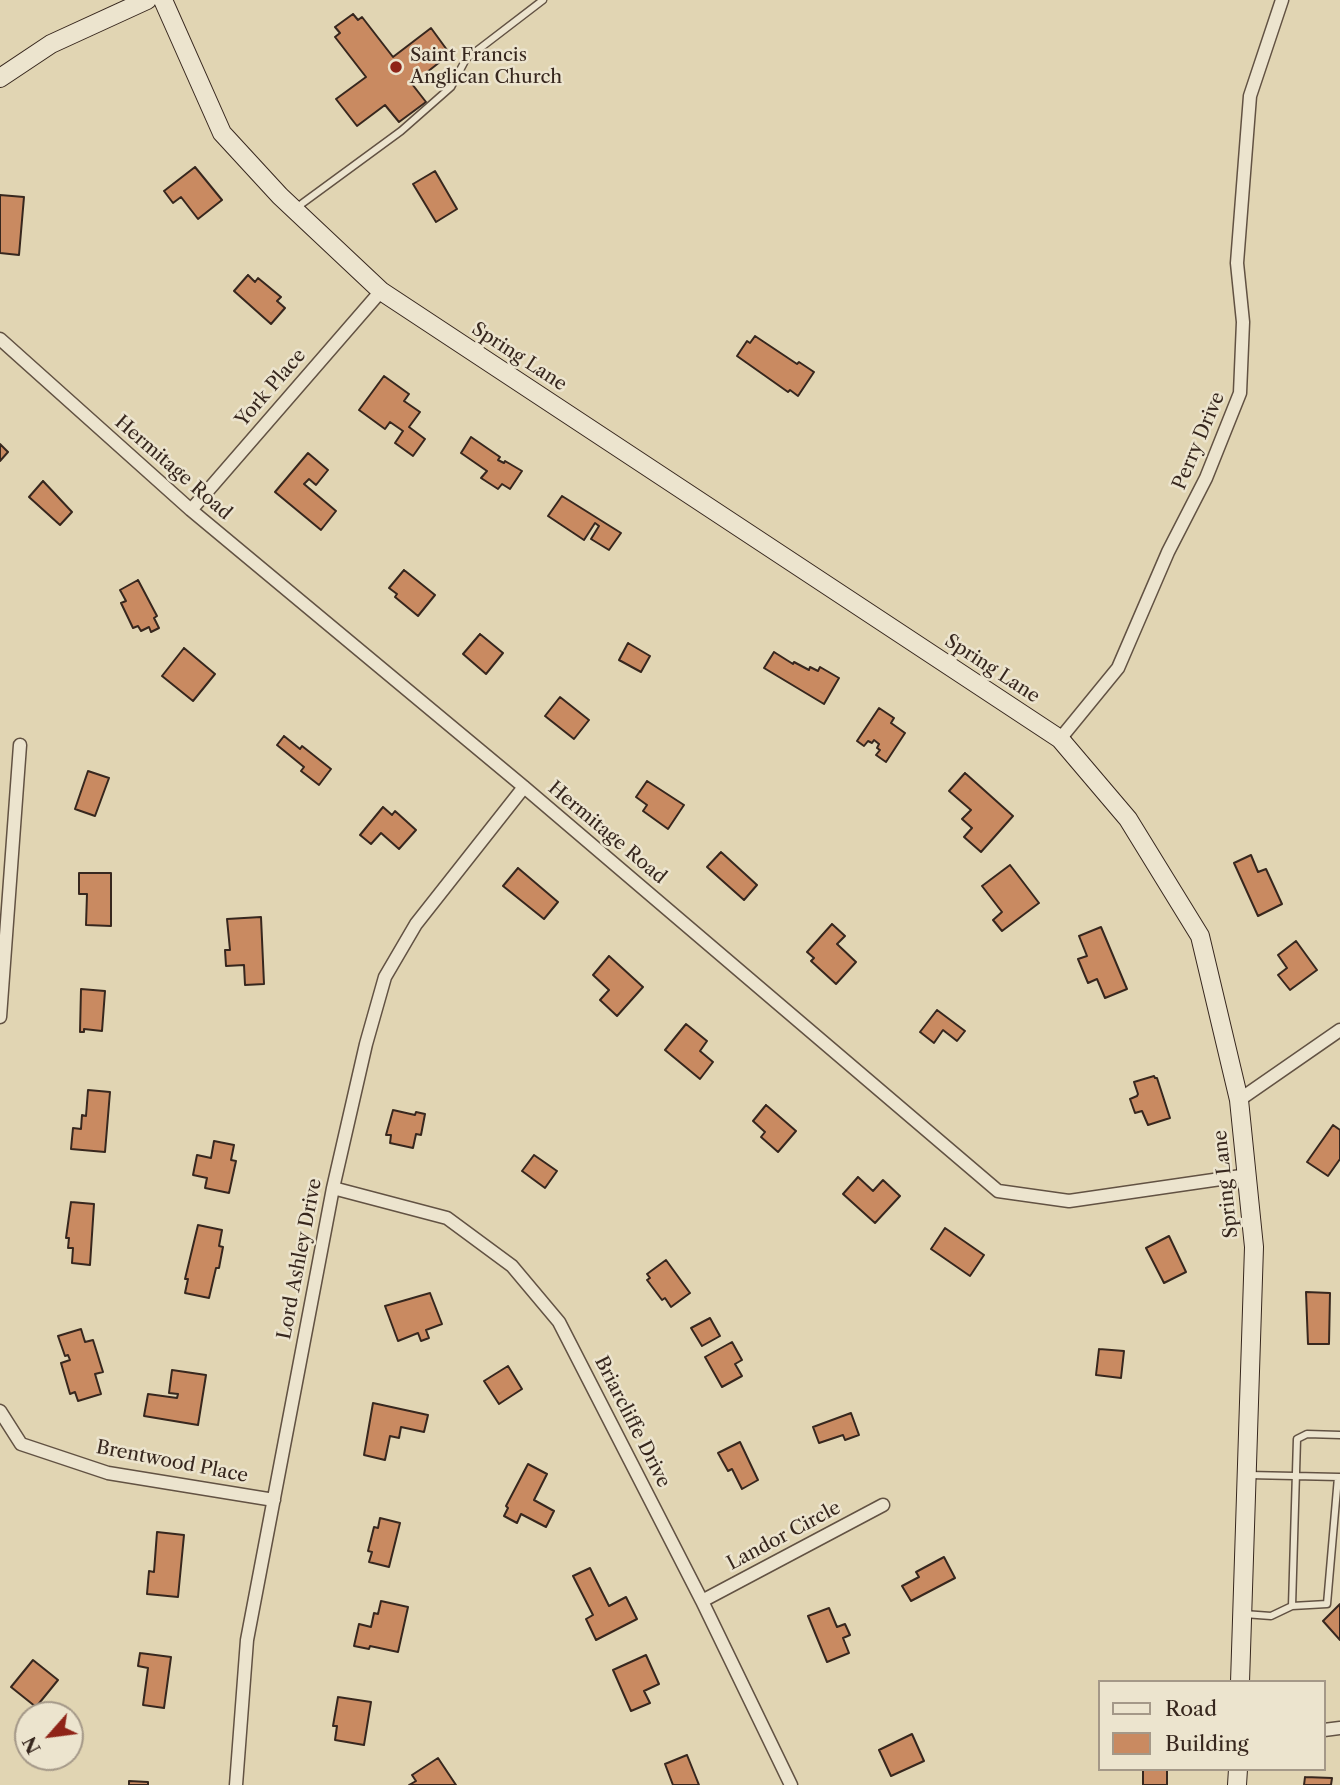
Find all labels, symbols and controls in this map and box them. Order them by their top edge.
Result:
place label: Saint Francis Anglican Church [410,45,562,89]
marker: Saint Francis Anglican Church [388,59,404,75]
street label: Spring Lane [467,318,571,396]
street label: York Place [231,344,311,432]
street label: Perry Drive [1168,389,1230,493]
street label: Hermitage Road [110,411,236,525]
street label: Spring Lane [940,630,1044,708]
street label: Hermitage Road [543,777,671,889]
street label: Spring Lane [1209,1129,1243,1239]
street label: Lord Ashley Drive [273,1177,327,1341]
street label: Briarcliffe Drive [589,1353,675,1491]
street label: Brentwood Place [94,1436,250,1488]
street label: Landor Circle [723,1497,845,1575]
legend [1098,1680,1326,1771]
text: Road [1165,1696,1217,1721]
north arrow [14,1701,84,1771]
text: Building [1165,1731,1249,1756]
text: N [18,1732,46,1758]

